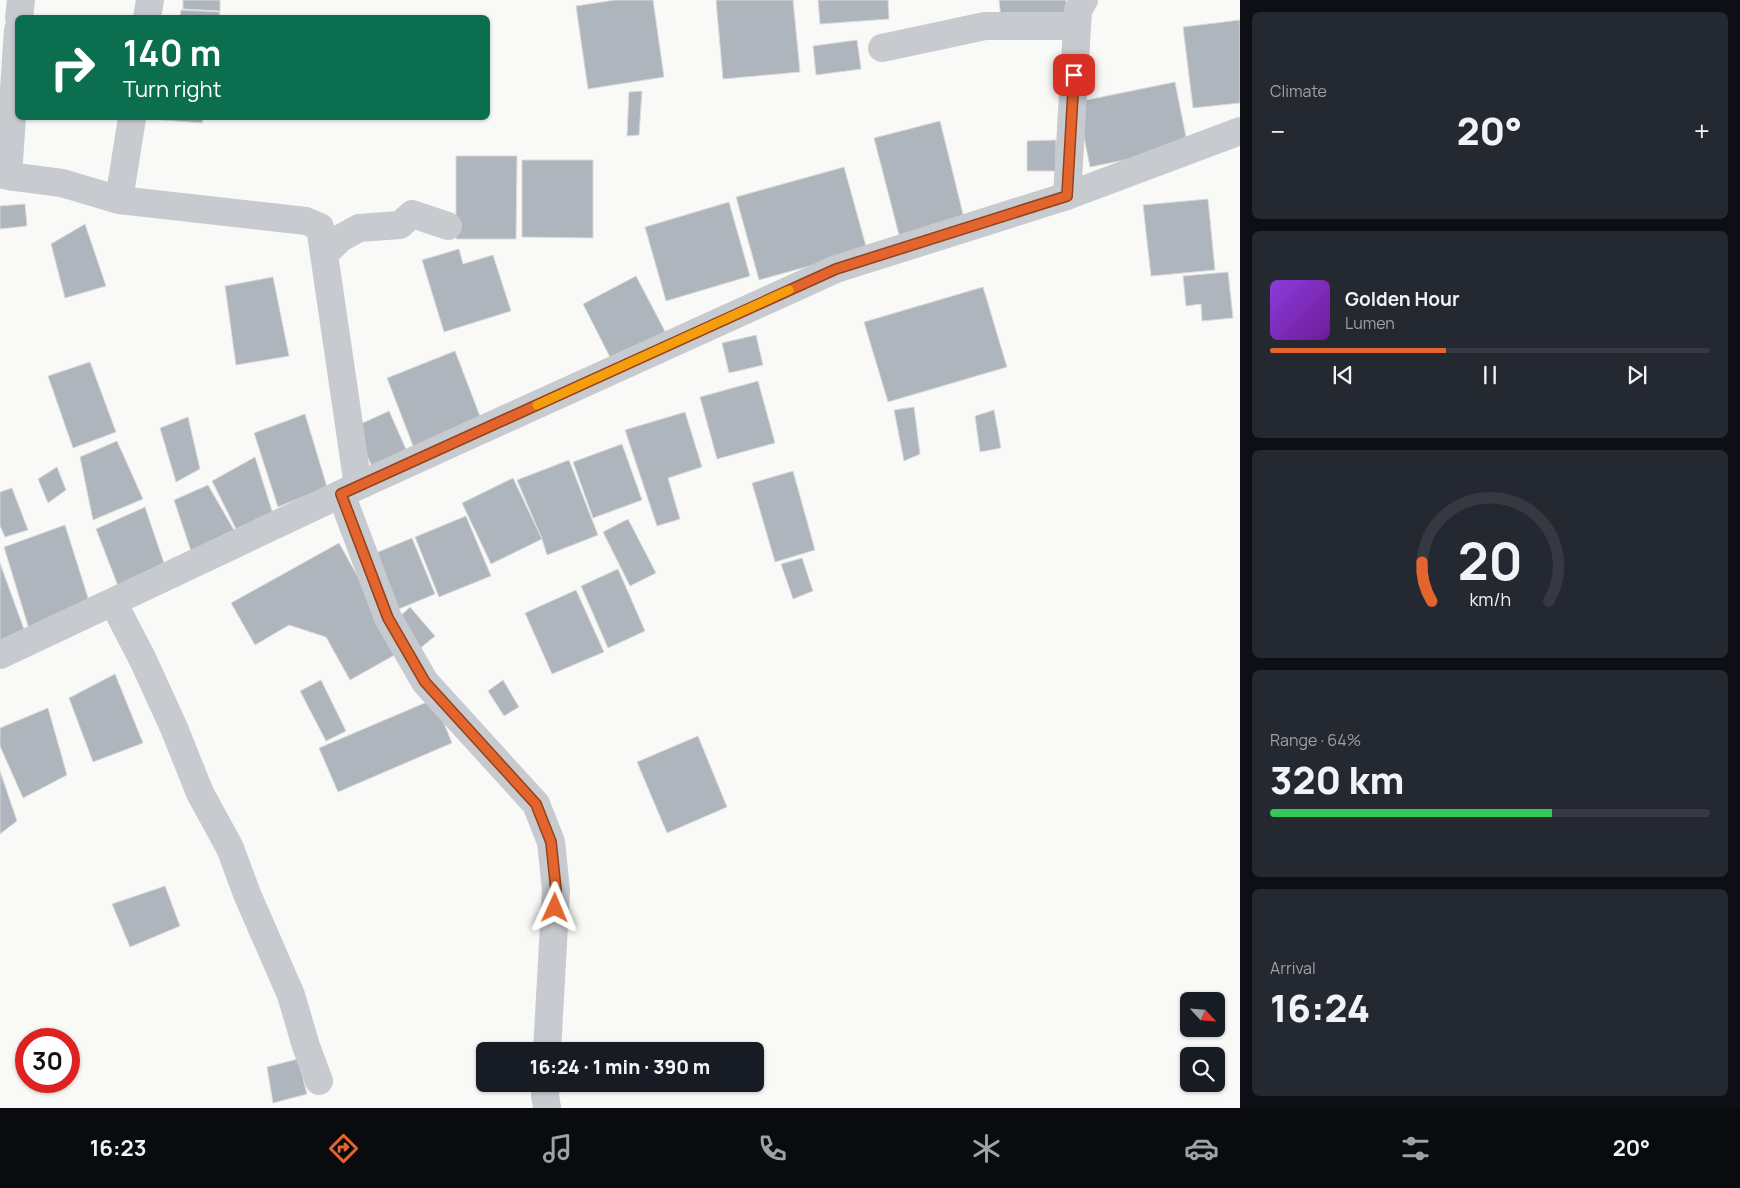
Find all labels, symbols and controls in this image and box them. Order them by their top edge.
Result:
text: 140 m [123,29,221,77]
icon: right [40,35,105,100]
pin [1053,54,1095,96]
icon: arrive [1060,61,1088,89]
text: Turn right [123,74,221,104]
text: Climate [1270,80,1327,102]
text: 20° [1457,104,1522,156]
text: − [1270,112,1285,150]
text: + [1694,112,1710,150]
text: Golden Hour [1345,286,1459,312]
text: Lumen [1345,312,1395,334]
icon: previous [1329,361,1357,389]
icon: pause [1476,361,1504,389]
icon: next [1623,361,1651,389]
text: 20 [1457,525,1523,596]
text: km/h [1469,587,1511,611]
text: Range · 64% [1270,729,1361,751]
text: 320 km [1270,753,1404,805]
position arrow [528,881,580,933]
text: Arrival [1270,957,1316,979]
text: 16:24 [1270,981,1370,1033]
north arrow [1180,992,1225,1038]
map controls [1180,992,1225,1092]
speed limit sign: 30 [15,1028,80,1093]
button: search [1180,1047,1225,1092]
text: 16:24 · 1 min · 390 m [530,1054,710,1080]
icon: directions [326,1131,361,1166]
icon: music [540,1131,575,1166]
icon: phone [755,1131,790,1166]
icon: climate [969,1131,1004,1166]
icon: car [1184,1131,1219,1166]
icon: filters [1398,1131,1433,1166]
text: 16:23 [90,1133,146,1163]
text: 20° [1613,1133,1650,1163]

